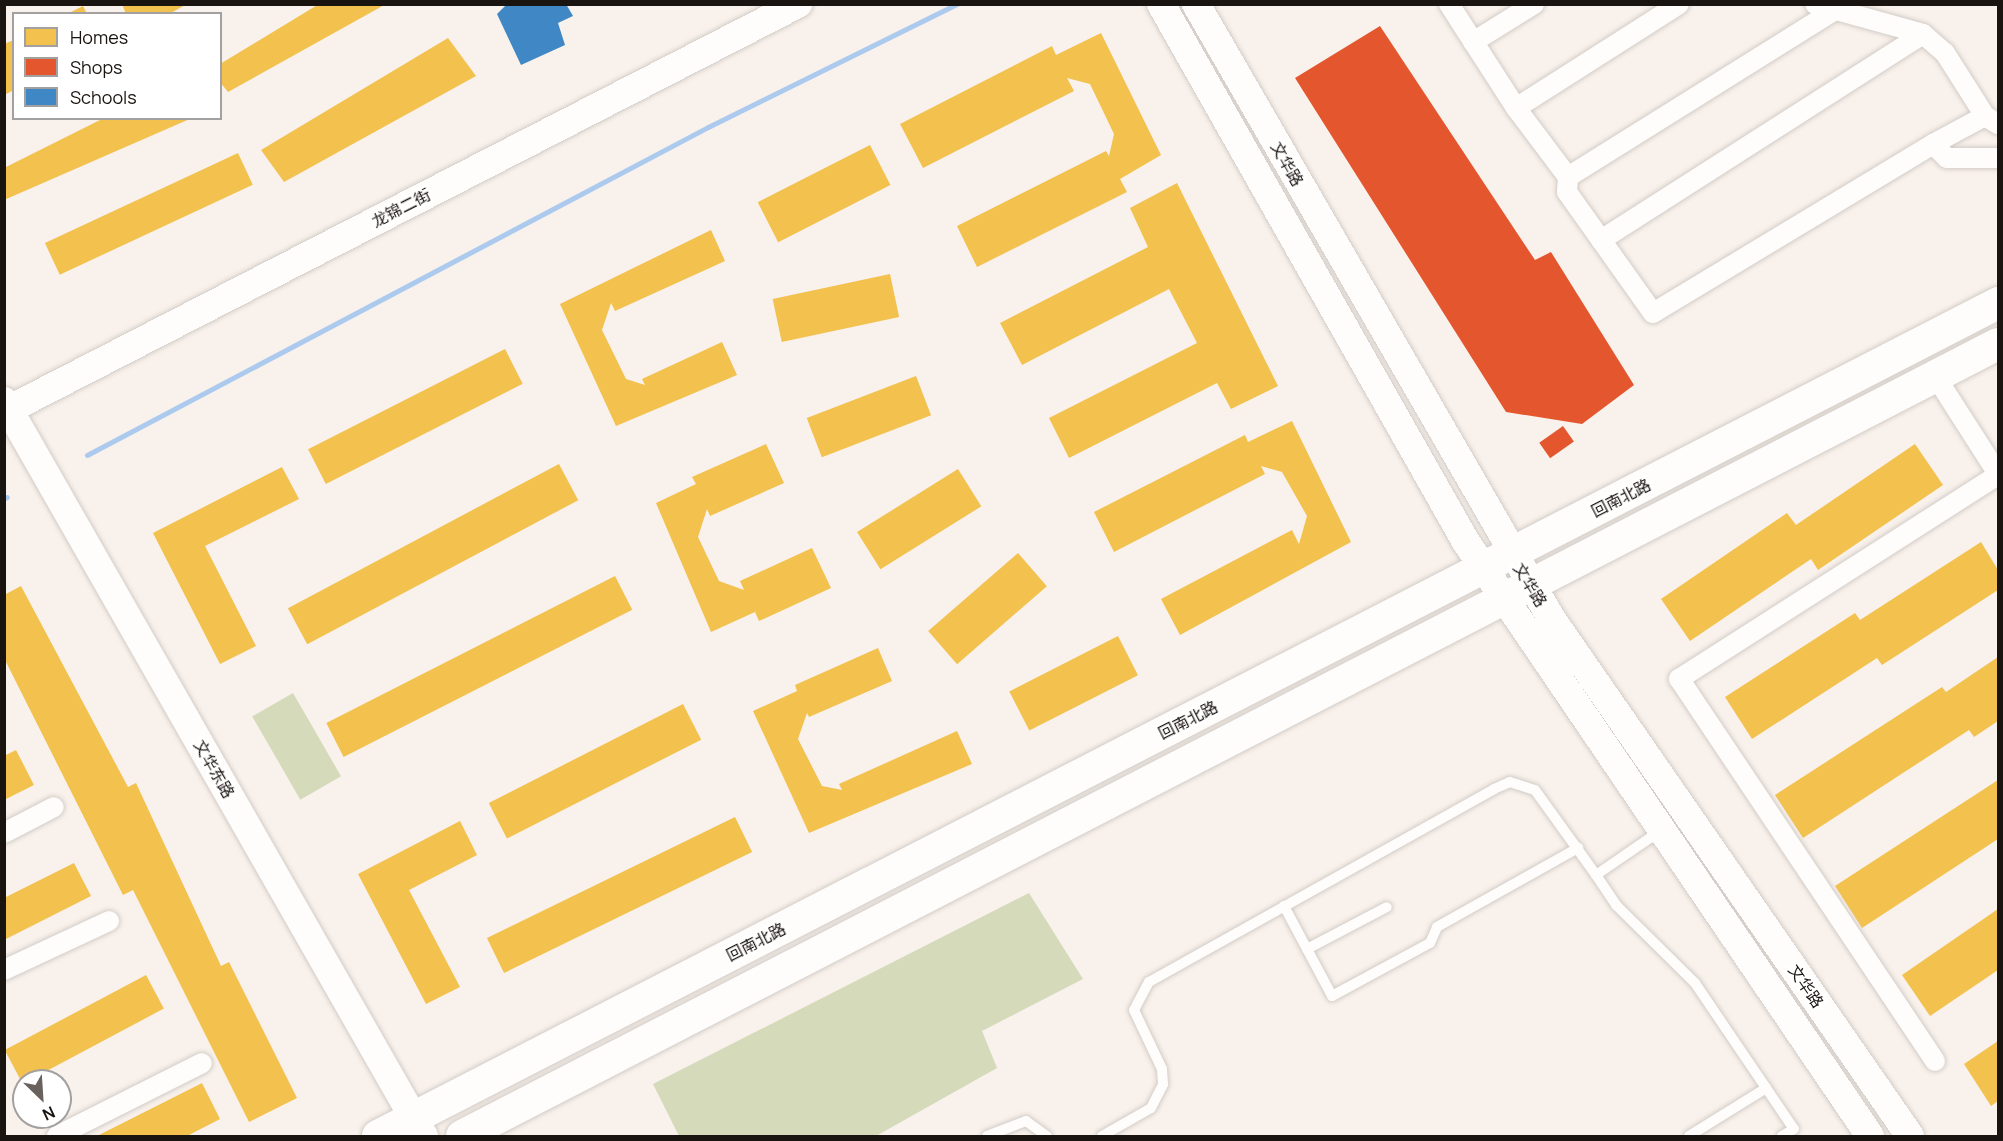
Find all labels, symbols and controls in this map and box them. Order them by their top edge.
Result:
legend [12,12,222,120]
text: Homes [70,25,128,49]
text: Shops [70,55,122,79]
text: Schools [70,85,137,109]
street label: 文华路 [1267,138,1307,190]
street label: 龙锦二街 [368,185,434,231]
street label: 回南北路 [1588,475,1654,521]
street label: 文华路 [1509,560,1551,610]
street label: 回南北路 [1155,697,1221,743]
street label: 文华东路 [190,736,238,802]
street label: 回南北路 [723,919,789,965]
street label: 文华路 [1784,961,1828,1011]
north arrow [12,1069,72,1129]
text: N [39,1101,59,1126]

